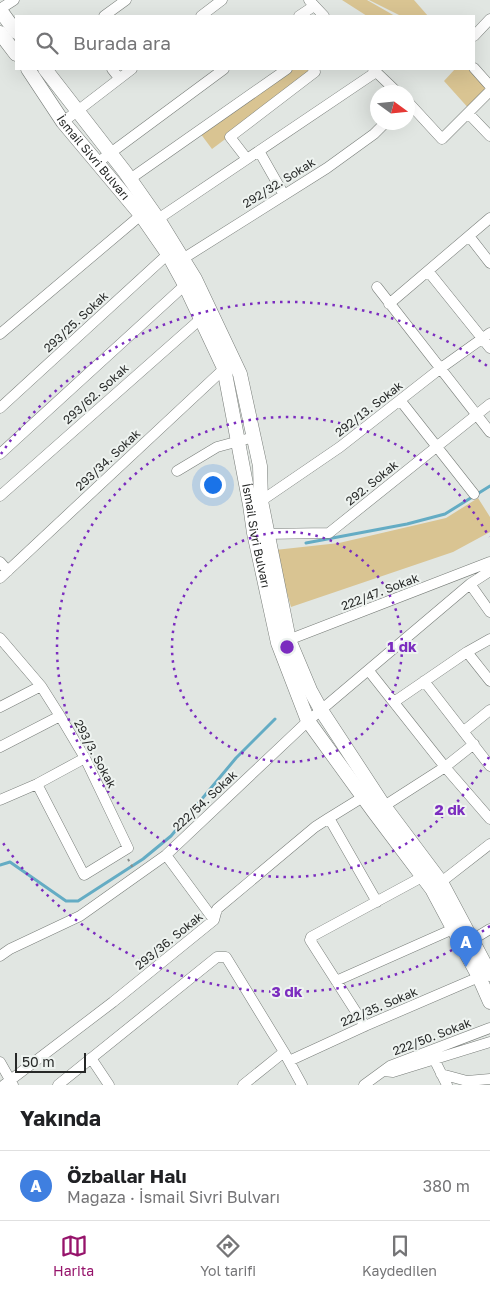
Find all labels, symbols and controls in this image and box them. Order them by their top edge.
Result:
search box [15,15,475,70]
icon: search [33,29,61,57]
text: Burada ara [73,31,171,54]
north arrow [370,85,415,130]
street label: İsmail Sivri Bulvarı [54,112,133,203]
street label: 292/32. Sokak [240,154,318,211]
street label: 293/25. Sokak [40,288,111,355]
street label: 293/62. Sokak [60,360,132,427]
street label: 292/13. Sokak [332,377,406,440]
street label: 293/34. Sokak [72,426,143,493]
street label: 292. Sokak [343,457,401,508]
your location [200,472,226,498]
street label: İsmail Sivri Bulvarı [239,482,274,589]
street label: 222/47. Sokak [339,570,421,613]
text: 1 dk [387,637,417,655]
centre of rings [278,638,296,656]
street label: 293/3. Sokak [71,717,120,791]
street label: 222/54. Sokak [169,767,240,834]
text: 2 dk [435,800,466,818]
street label: 293/36. Sokak [132,909,206,973]
pin: A [450,926,482,967]
text: 3 dk [272,982,303,1000]
street label: 222/35. Sokak [338,983,420,1030]
street label: 222/50. Sokak [391,1015,473,1058]
scale bar [15,1050,86,1073]
text: 50 m [22,1053,55,1070]
text: Yakında [20,1105,101,1131]
text: Özballar Halı [67,1164,187,1187]
text: A [30,1176,42,1196]
text: 380 m [423,1176,470,1196]
text: Mağaza · İsmail Sivri Bulvarı [67,1187,280,1207]
tab: Harita [53,1232,94,1279]
tab: Yol tarifi [200,1232,256,1279]
tab: Kaydedilen [362,1232,437,1279]

